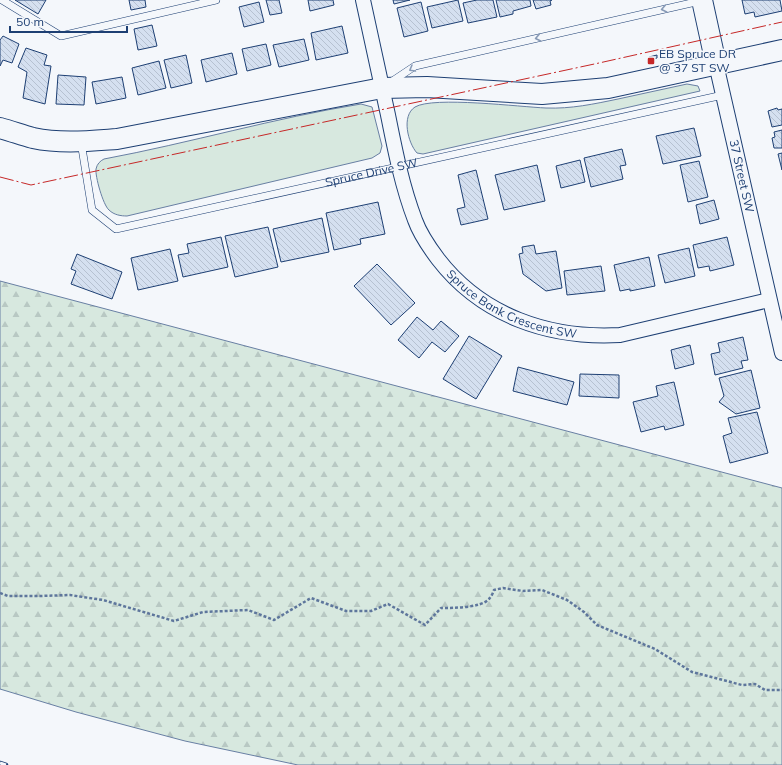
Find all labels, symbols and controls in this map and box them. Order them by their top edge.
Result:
one-way arrow [661,4,668,13]
scale bar [10,8,127,34]
text: 50 m [16,14,44,29]
one-way arrow [534,33,541,42]
place label: EB Spruce DR @ 37 ST SW [659,46,736,75]
marker: EB Spruce DR @ 37 ST SW [646,56,656,66]
one-way arrow [409,64,416,71]
street label: 37 Street SW [726,138,758,214]
street label: Spruce Drive SW [324,155,419,190]
street label: Spruce Bank Crescent SW [444,266,578,341]

